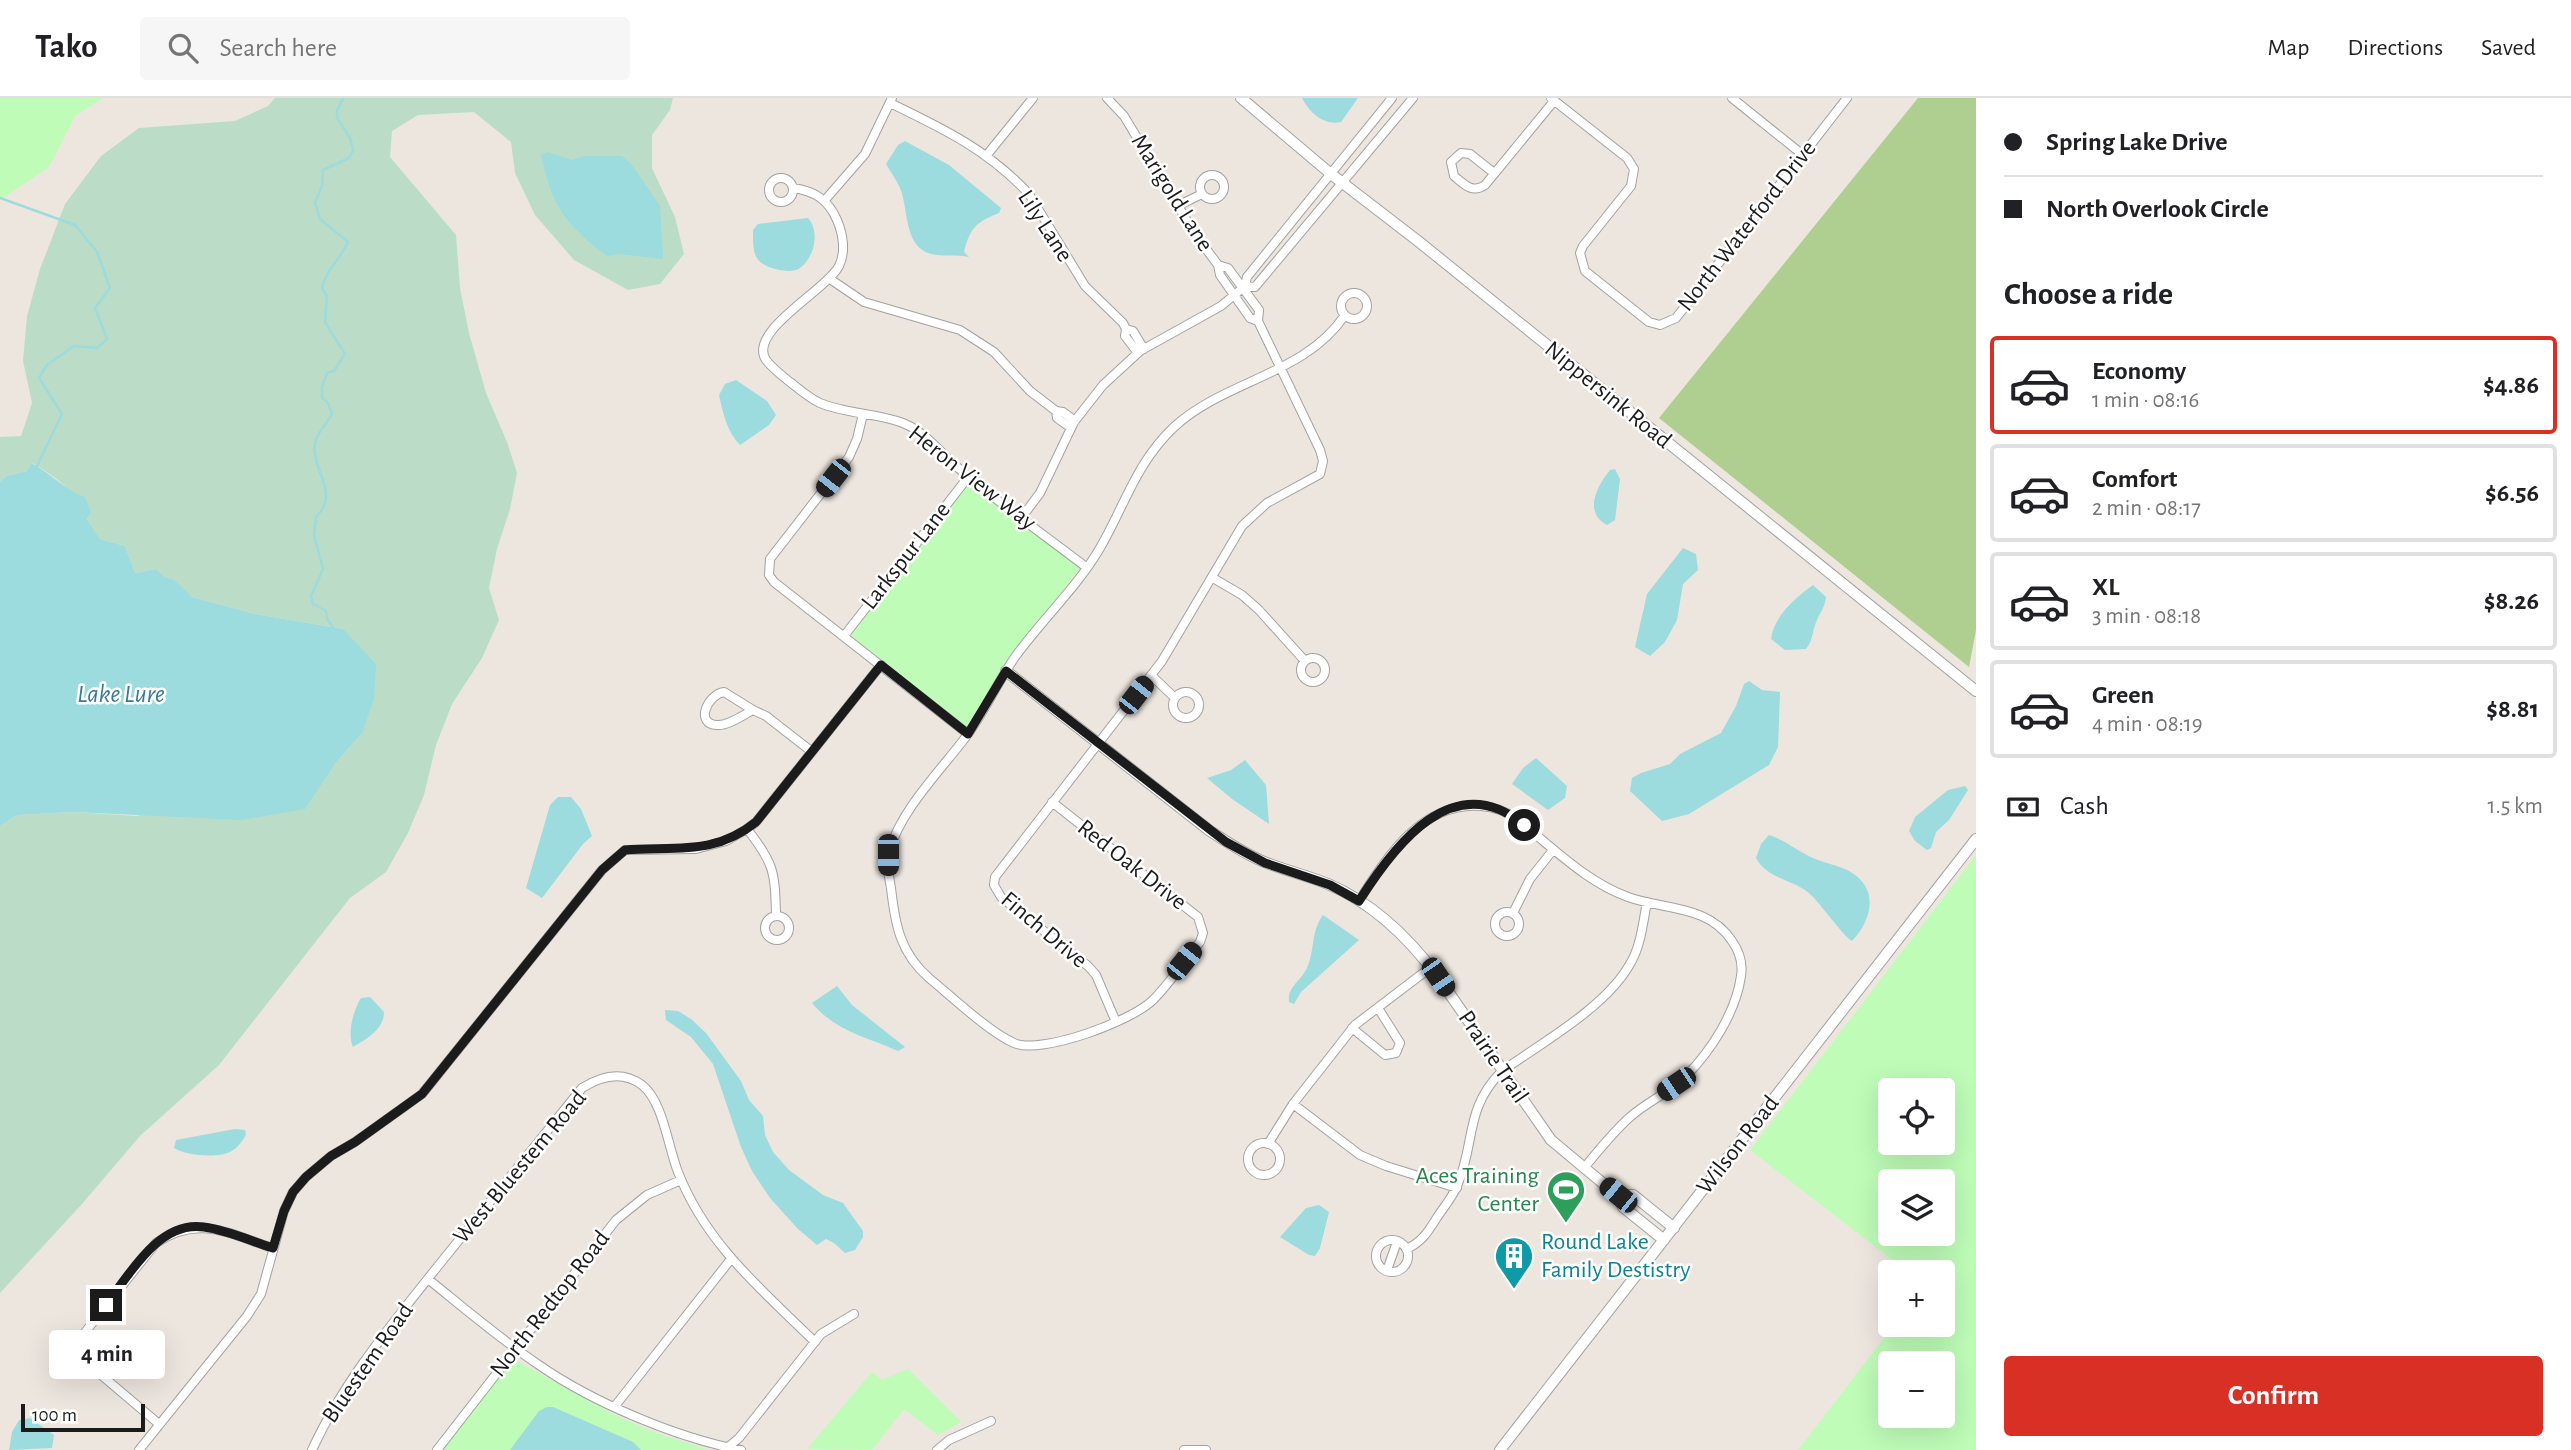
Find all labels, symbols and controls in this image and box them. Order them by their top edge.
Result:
search box [140,17,630,80]
icon: search [164,29,202,67]
text: Tako [35,31,98,64]
text: Search here [220,35,337,61]
text: Map [2267,36,2309,60]
text: Directions [2347,36,2443,60]
text: Saved [2481,36,2536,60]
text: Spring Lake Drive [2046,129,2227,155]
street label: Marigold Lane [1127,130,1217,256]
street label: North Waterford Drive [1673,136,1821,316]
street label: Lily Lane [1013,186,1077,266]
text: North Overlook Circle [2046,196,2269,222]
text: Choose a ride [2004,278,2173,310]
street label: Nippersink Road [1540,337,1676,453]
icon: car [2008,354,2071,417]
text: Economy [2092,358,2186,384]
text: $4.86 [2483,372,2539,398]
text: 1 min · 08:16 [2092,389,2199,412]
street label: Heron View Way [904,421,1040,535]
car [812,455,855,501]
icon: car [2008,462,2071,525]
text: Comfort [2092,466,2177,492]
text: $6.56 [2485,480,2539,506]
text: 2 min · 08:17 [2092,497,2201,520]
street label: Larkspur Lane [857,498,955,614]
icon: car [2008,570,2071,633]
text: XL [2092,574,2119,600]
text: $8.26 [2484,588,2539,614]
text: 3 min · 08:18 [2092,605,2201,628]
car [1115,672,1158,718]
icon: car [2008,678,2071,741]
water label: Lake Lure [77,681,165,707]
text: Green [2092,682,2154,708]
text: $8.81 [2486,696,2539,722]
text: 4 min · 08:19 [2092,713,2203,736]
icon: cash [2004,788,2042,826]
text: Cash [2060,793,2109,819]
text: 1.5 km [2488,795,2543,818]
route start [1508,809,1540,841]
street label: Red Oak Drive [1073,815,1191,915]
car [878,834,899,876]
street label: Finch Drive [996,887,1092,973]
car [1163,938,1206,984]
car [1418,954,1459,1000]
street label: Prairie Trail [1453,1006,1533,1108]
car [1653,1064,1700,1104]
map controls [1878,1078,1955,1428]
button: locate [1878,1078,1955,1155]
street label: West Bluestem Road [449,1086,591,1248]
street label: Wilson Road [1692,1091,1784,1199]
place label: Aces Training Center [1416,1164,1539,1216]
sports icon: Aces Training Center [1545,1169,1587,1224]
button: layers [1878,1169,1955,1246]
car [1596,1174,1641,1216]
street label: North Redtop Road [486,1226,614,1382]
place label: Round Lake Family Destistry [1541,1230,1690,1282]
building icon: Round Lake Family Destistry [1493,1235,1535,1290]
button: + [1878,1260,1955,1337]
route end [90,1289,122,1321]
street label: Bluestem Road [318,1299,418,1427]
callout: 4 min [48,1330,164,1378]
text: 4 min [81,1343,133,1366]
button: − [1878,1351,1955,1428]
button: Confirm [2004,1356,2543,1436]
scale bar [21,1401,145,1433]
text: 100 m [32,1406,77,1425]

